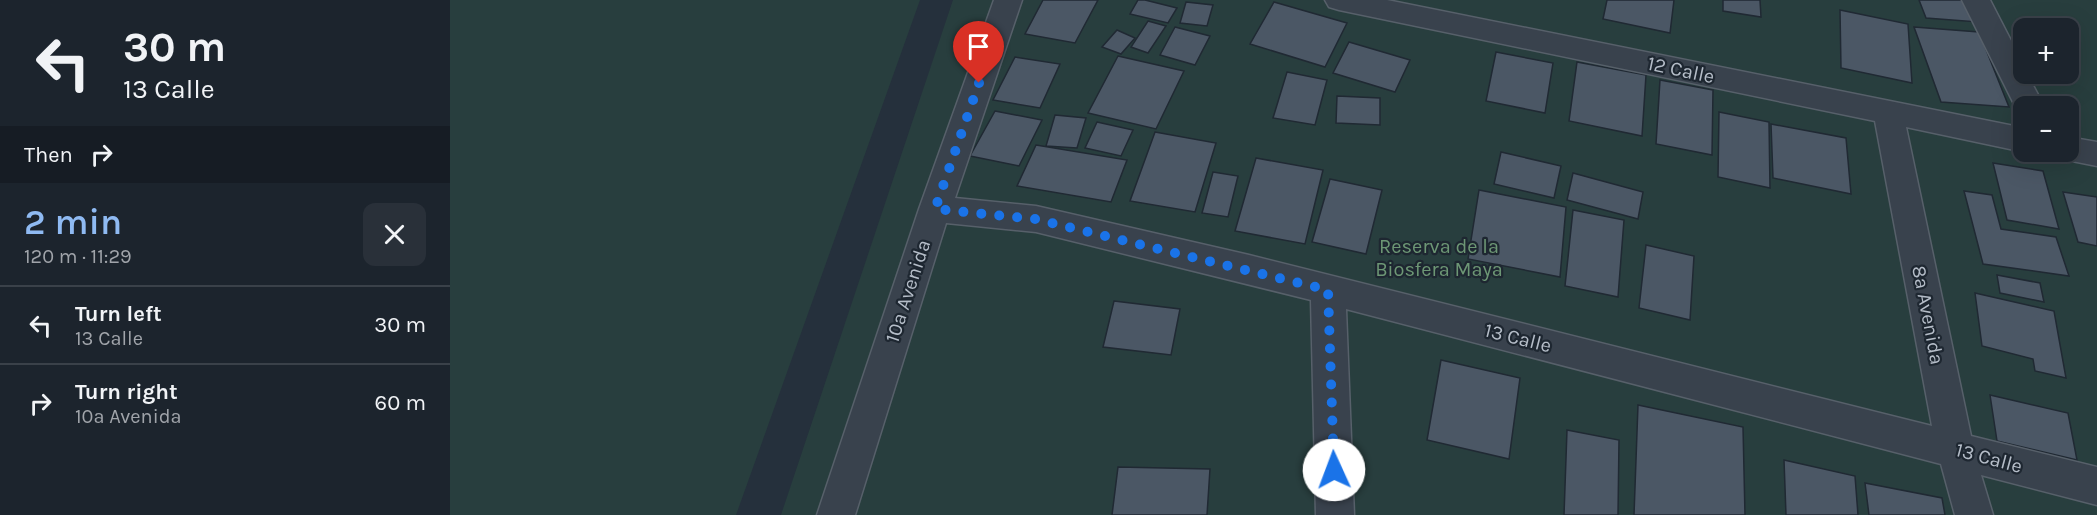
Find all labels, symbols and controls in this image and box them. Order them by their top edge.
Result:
map controls [2013,18,2079,162]
button: + [2013,18,2079,84]
pin [953,21,1004,83]
text: 30 m [123,22,226,72]
icon: left [24,24,102,102]
icon: arrive [962,30,995,63]
street label: 12 Calle [1645,52,1717,88]
text: 13 Calle [123,73,215,105]
button: − [2013,96,2079,162]
icon: right [85,138,118,171]
text: Then [24,142,73,168]
text: 2 min [24,201,122,243]
button: close [363,203,426,266]
park label: Reserva de la Biosfera Maya [1375,235,1503,281]
street label: 10a Avenida [881,237,935,345]
text: 120 m · 11:29 [24,245,132,268]
street label: 8a Avenida [1907,264,1949,366]
text: Turn left [75,301,162,327]
icon: left [24,309,57,342]
text: 30 m [374,312,426,338]
street label: 13 Calle [1482,319,1554,357]
text: 13 Calle [75,327,143,350]
text: Turn right [75,379,178,405]
icon: right [24,387,57,420]
text: 60 m [375,390,426,416]
text: 10a Avenida [75,405,182,428]
position arrow [1302,438,1366,502]
street label: 13 Calle [1953,438,2025,478]

